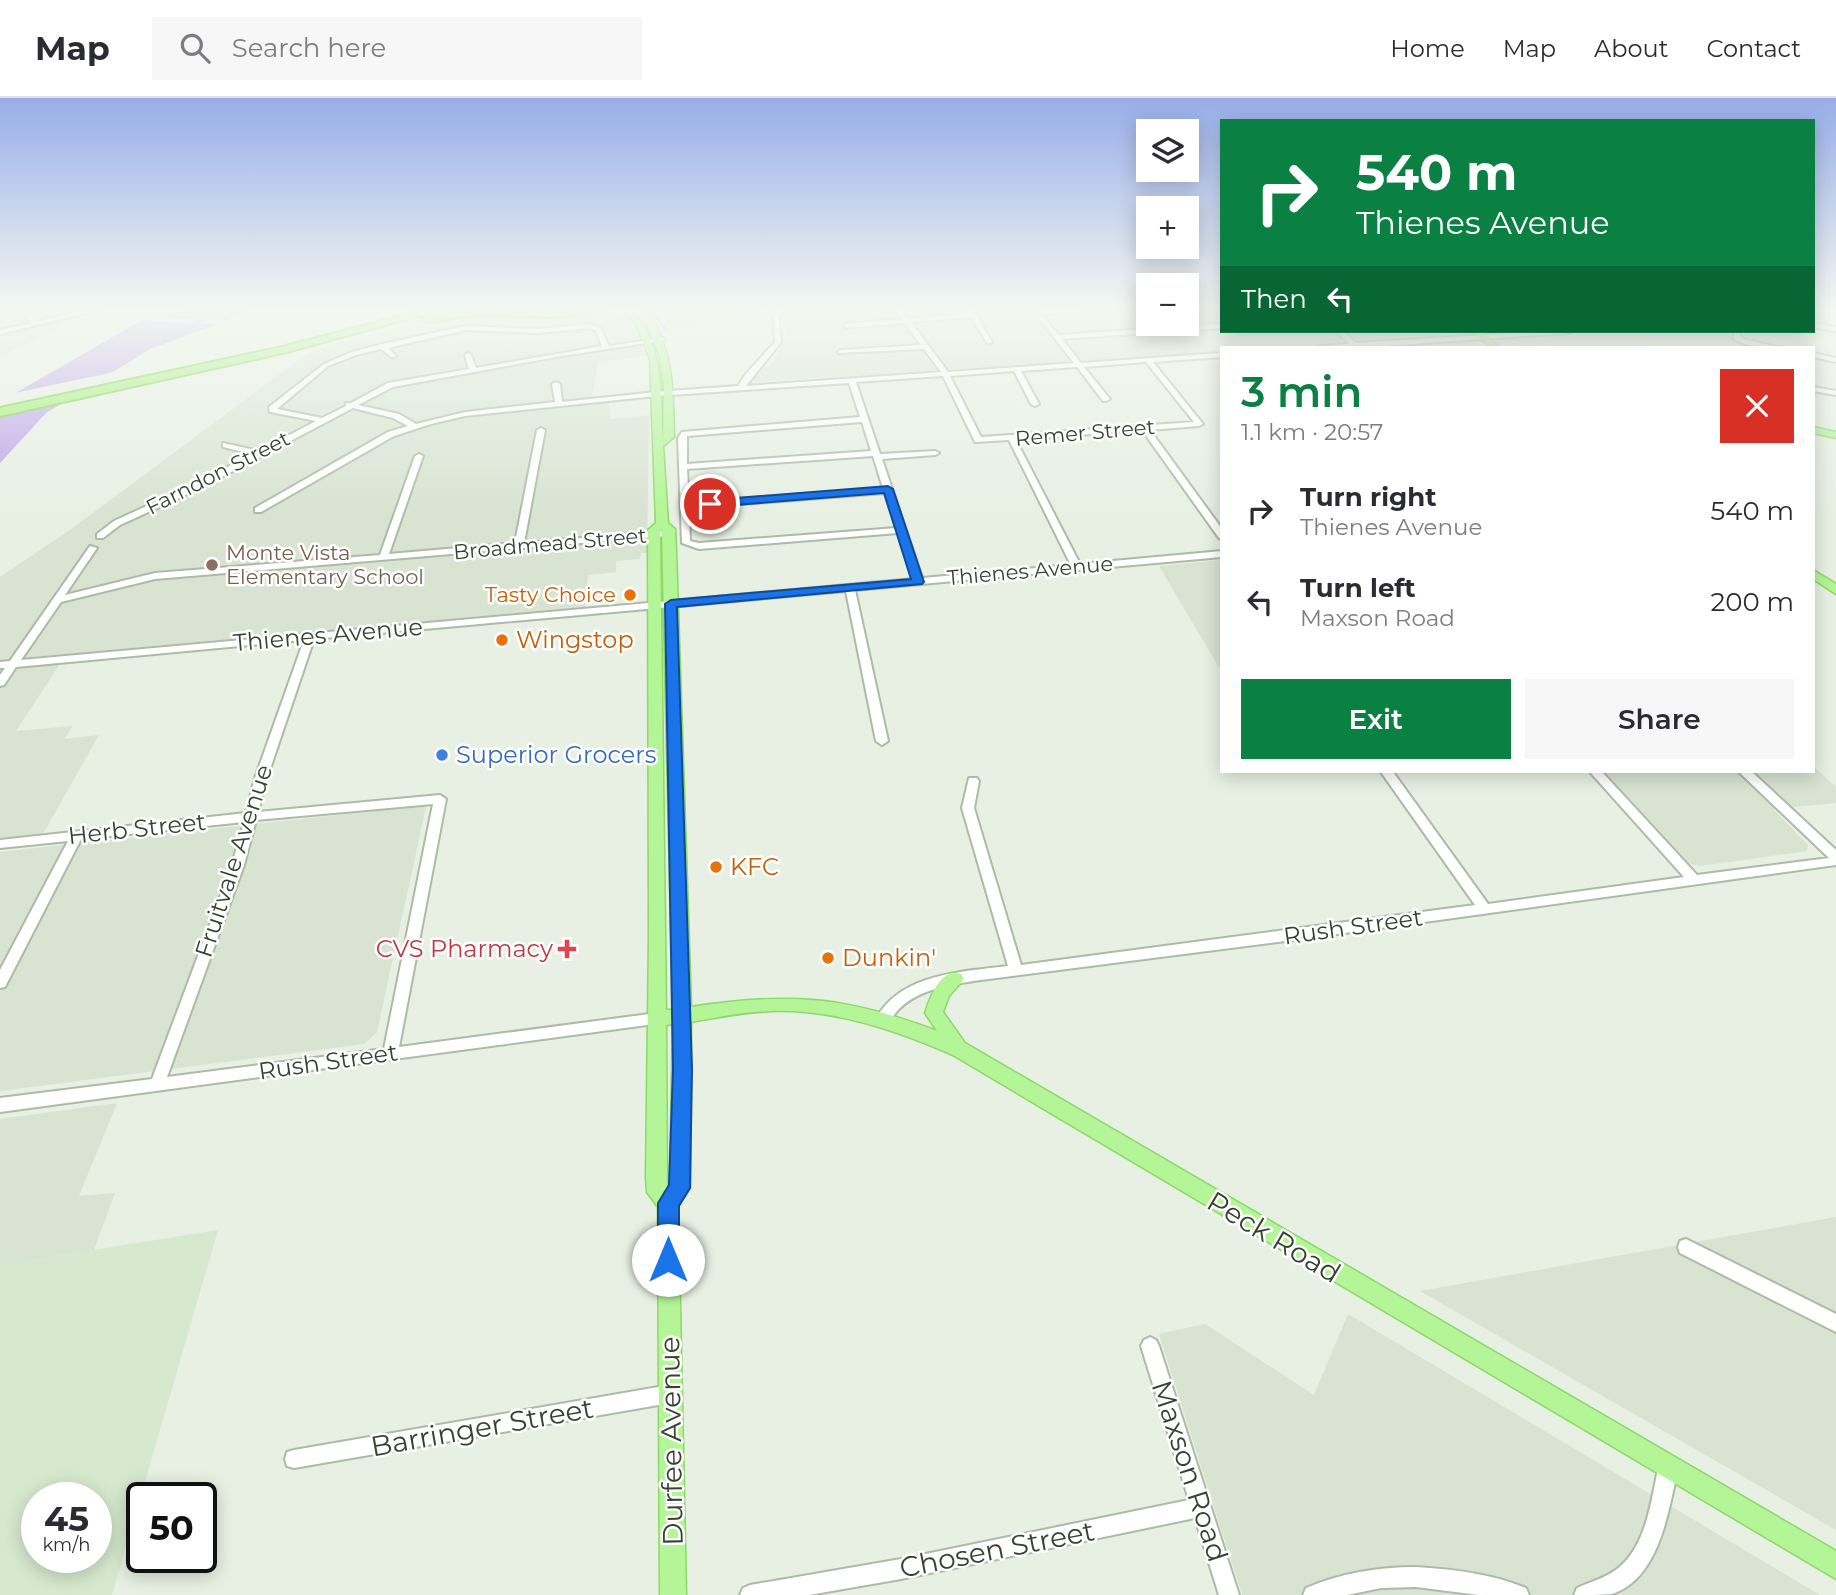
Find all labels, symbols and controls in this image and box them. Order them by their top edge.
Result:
search box [152,17,642,80]
text: Map [35,28,110,68]
icon: search [176,29,214,67]
text: Search here [232,32,386,64]
text: Home [1390,34,1465,63]
text: Map [1503,34,1556,63]
text: About [1594,34,1668,63]
text: Contact [1706,34,1801,63]
map controls [1136,119,1199,336]
button: layers [1136,119,1199,182]
text: 540 m [1356,143,1517,202]
icon: right [1241,147,1332,238]
button: + [1136,196,1199,259]
text: Thienes Avenue [1356,203,1610,242]
button: − [1136,273,1199,336]
icon: left [1321,280,1359,318]
text: Then [1241,283,1307,315]
text: 3 min [1241,366,1362,418]
button: close [1720,369,1794,443]
street label: Remer Street [1014,414,1156,451]
text: 1.1 km · 20:57 [1241,418,1383,446]
street label: Farndon Street [142,425,294,520]
pin [680,474,740,534]
text: Turn right [1300,481,1436,513]
icon: arrive [691,485,729,523]
icon: right [1241,492,1279,530]
text: 540 m [1710,495,1794,527]
text: Thienes Avenue [1300,513,1482,541]
street label: Broadmead Street [452,523,648,564]
place label: Monte Vista Elementary School [226,540,424,589]
street label: Thienes Avenue [946,551,1114,590]
marker: Monte Vista Elementary School [204,557,220,573]
text: Turn left [1300,572,1416,604]
place label: Tasty Choice [485,582,616,607]
icon: left [1241,583,1279,621]
text: 200 m [1710,586,1794,618]
marker: Tasty Choice [622,587,638,603]
text: Maxson Road [1300,604,1455,632]
street label: Thienes Avenue [232,612,424,657]
place label: Wingstop [516,625,634,654]
marker: Wingstop [494,632,510,648]
button: Exit [1241,679,1511,759]
button: Share [1525,679,1794,759]
place label: Superior Grocers [456,740,657,769]
marker: Superior Grocers [434,747,450,763]
street label: Fruitvale Avenue [189,761,278,961]
street label: Herb Street [67,807,208,850]
place label: KFC [730,852,779,881]
marker: KFC [708,859,724,875]
street label: Rush Street [1281,902,1425,951]
place label: CVS Pharmacy [376,934,553,963]
marker: CVS Pharmacy [559,941,575,957]
place label: Dunkin' [842,943,936,972]
marker: Dunkin' [820,950,836,966]
street label: Rush Street [256,1037,400,1086]
street label: Peck Road [1201,1184,1347,1290]
position arrow [631,1223,705,1297]
street label: Durfee Avenue [652,1336,690,1546]
street label: Maxson Road [1145,1376,1235,1566]
street label: Barringer Street [368,1391,596,1463]
speed limit sign: 50 [126,1482,217,1573]
text: 45 [44,1497,89,1540]
street label: Chosen Street [897,1513,1097,1585]
text: km/h [42,1534,91,1556]

